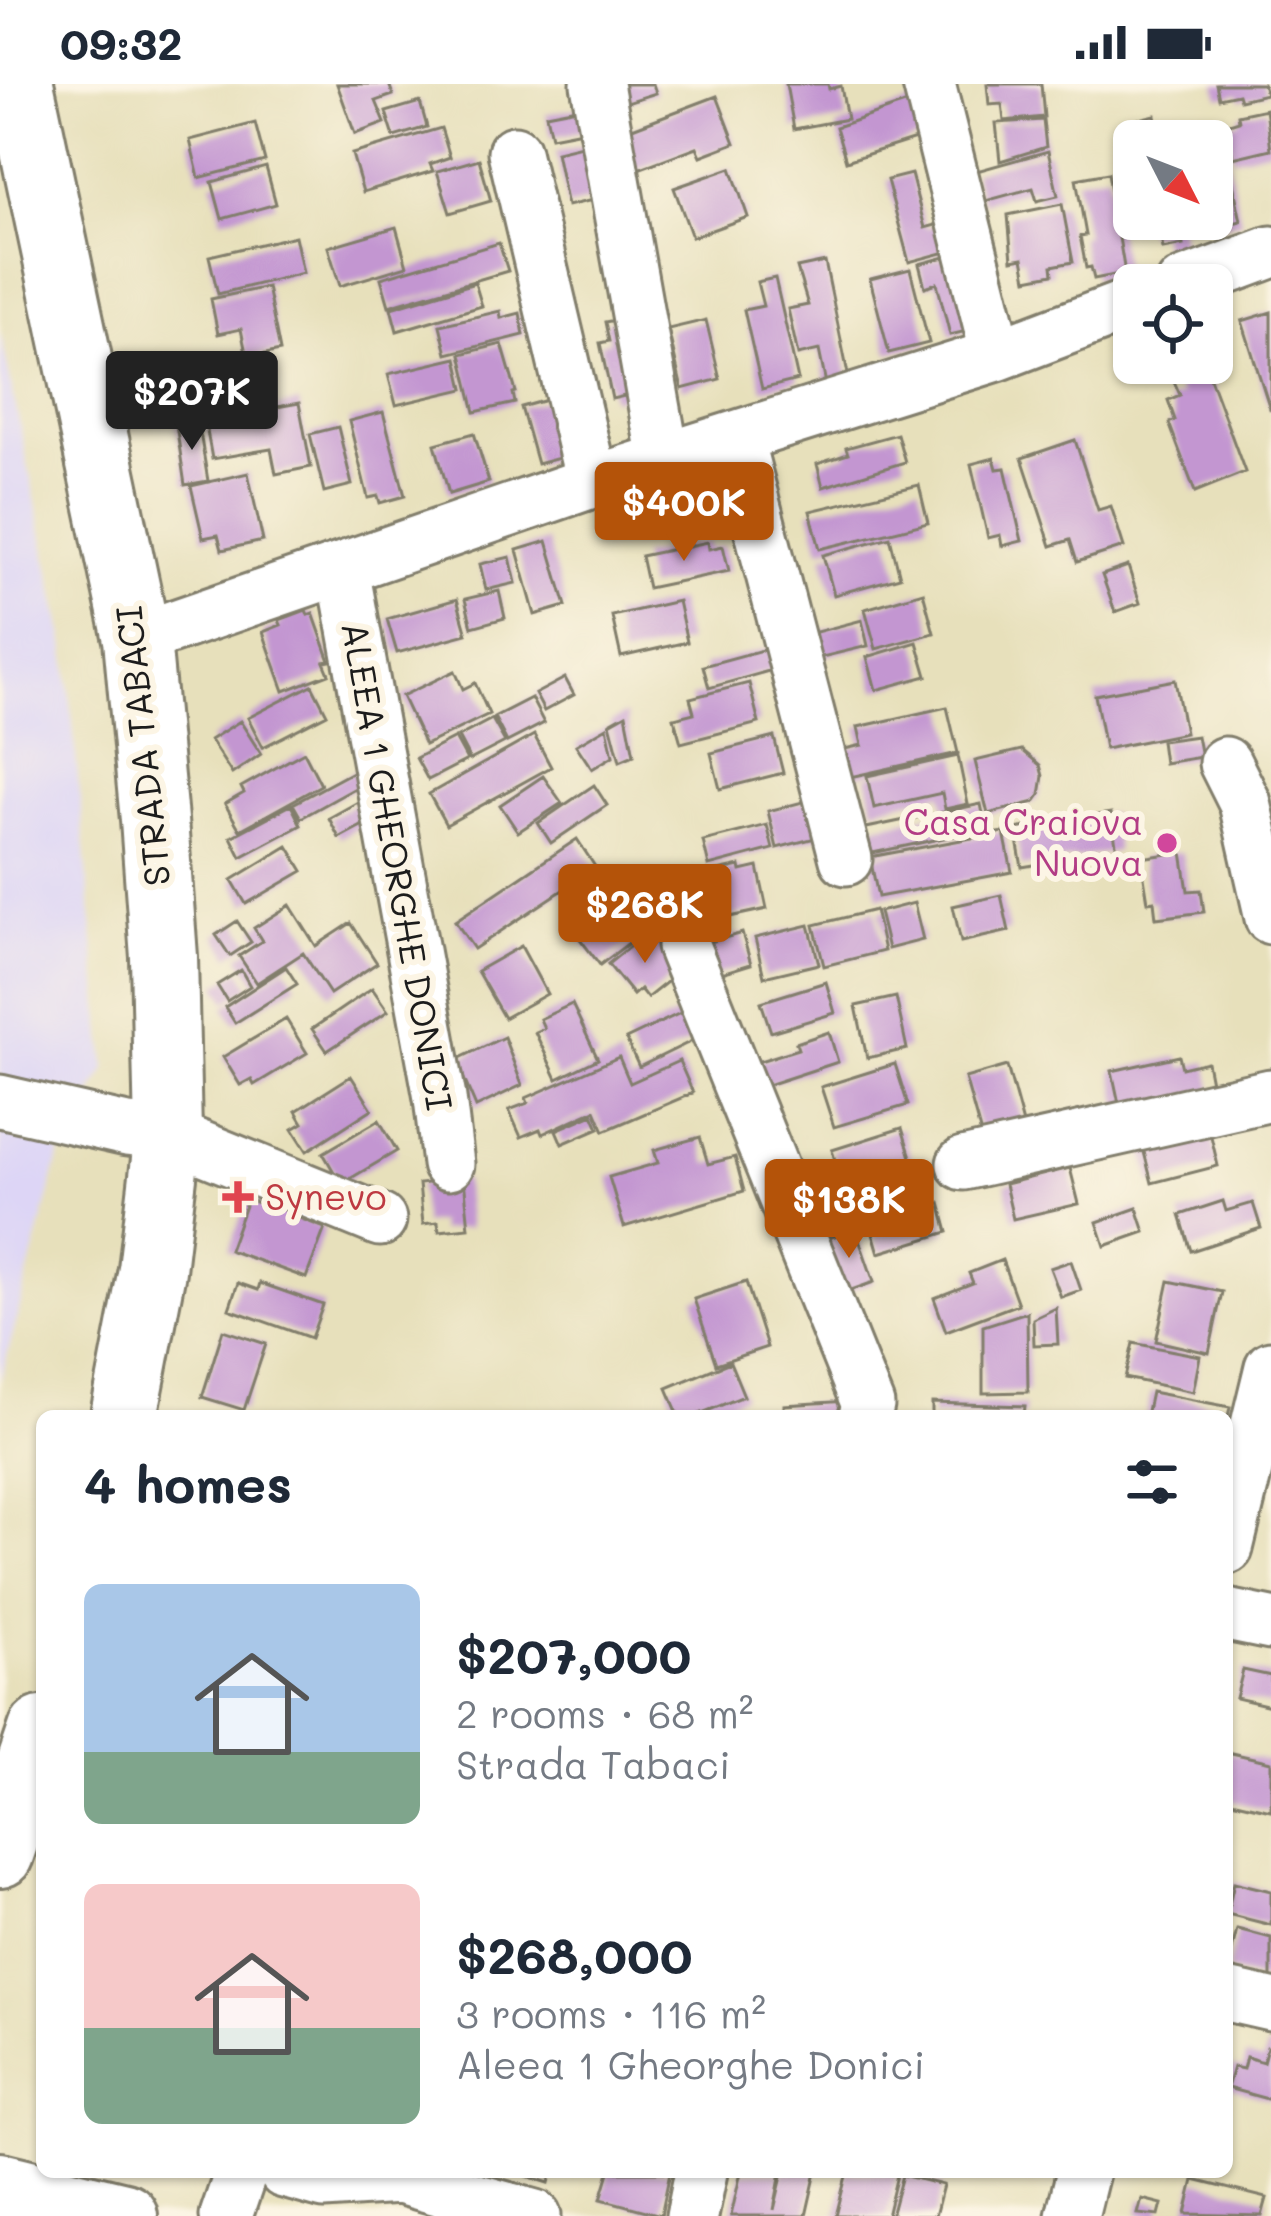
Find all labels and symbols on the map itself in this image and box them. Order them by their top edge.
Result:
north arrow [1113,120,1233,240]
pin: $207K [108,351,276,453]
pin: $400K [600,462,768,564]
street label: STRADA TABACI [103,604,180,888]
street label: ALEEA 1 GHEORGHE DONICI [332,618,465,1114]
place label: Casa Craiova Nuova [903,797,1143,885]
marker: Casa Craiova Nuova [1154,830,1180,856]
pin: $268K [561,864,729,966]
pin: $138K [765,1159,933,1261]
place label: Synevo [265,1172,387,1220]
marker: Synevo [222,1181,254,1213]

